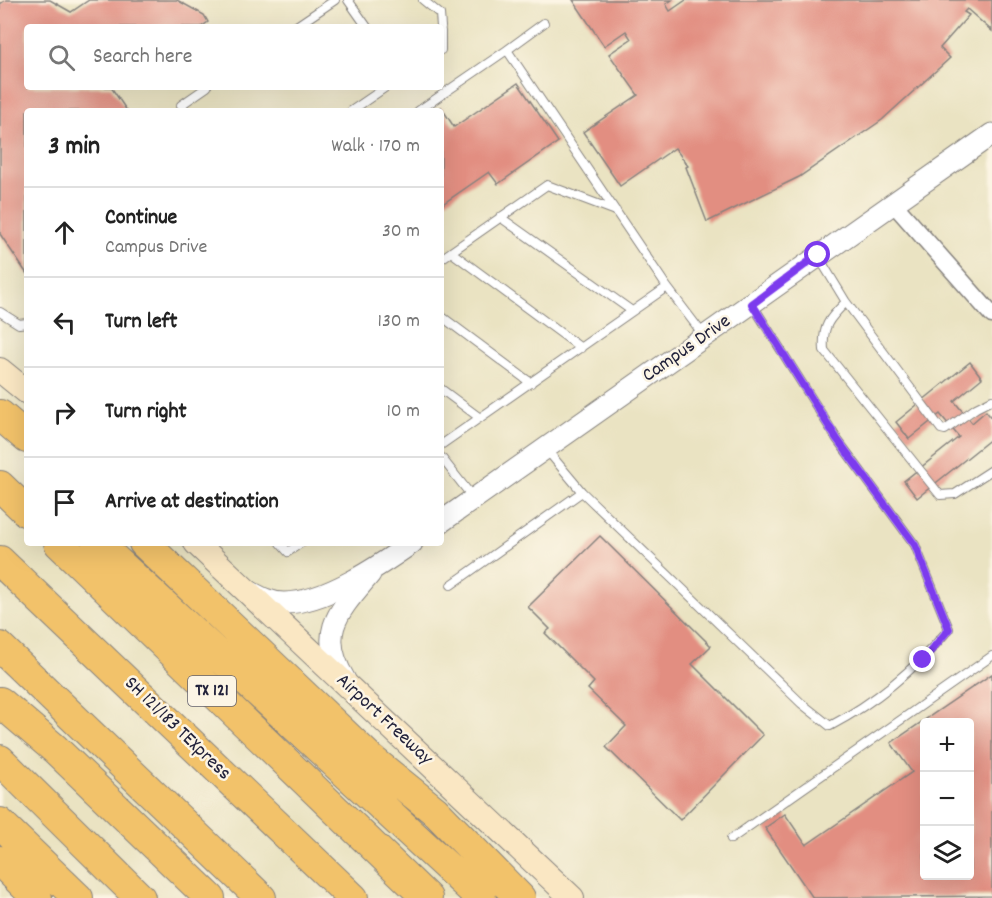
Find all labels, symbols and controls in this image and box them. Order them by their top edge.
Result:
search box [24,24,444,90]
icon: search [45,41,78,74]
text: Search here [93,42,192,73]
text: 3 min [48,129,100,166]
text: Walk · 170 m [331,133,420,161]
text: Continue [105,203,177,234]
icon: ahead [48,216,81,249]
text: 30 m [382,218,420,246]
text: Campus Drive [105,234,207,262]
route start [804,241,830,267]
icon: left [48,306,81,339]
text: Turn left [105,307,177,338]
text: 130 m [378,308,420,336]
street label: Campus Drive [637,308,737,390]
icon: right [48,396,81,429]
text: Turn right [105,397,187,428]
text: 10 m [386,398,420,426]
icon: arrive [48,486,81,519]
text: Arrive at destination [105,487,279,518]
route end [909,646,935,672]
street label: Airport Freeway [329,668,439,773]
street label: SH 121/183 TEXpress [117,671,237,787]
road number: TX 121 [188,676,236,706]
map controls [920,718,974,880]
button: + [920,718,974,772]
button: − [920,772,974,826]
button: layers [920,826,974,880]

